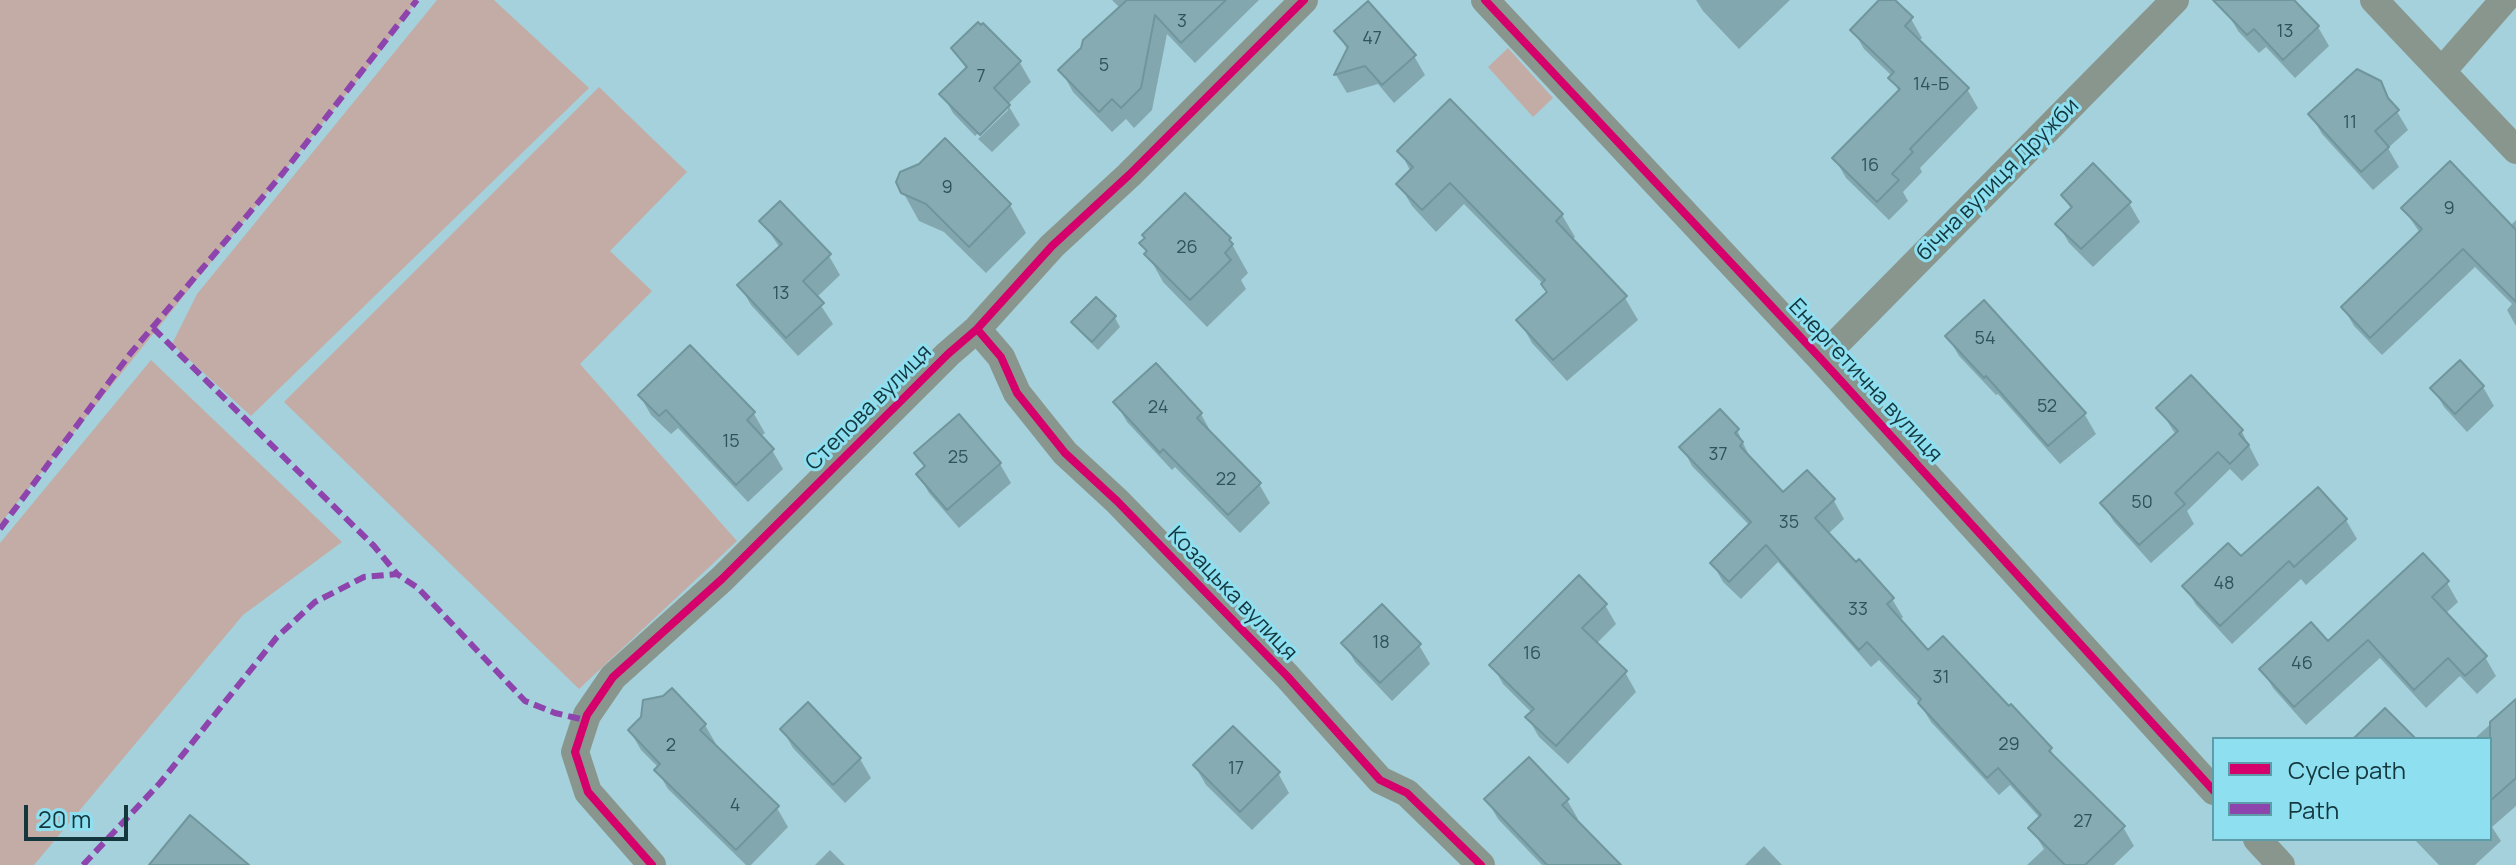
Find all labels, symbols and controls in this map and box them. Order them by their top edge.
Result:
house number: 3 [1177,11,1187,33]
house number: 13 [2277,21,2293,43]
house number: 47 [1362,28,1382,50]
house number: 5 [1099,55,1109,77]
house number: 7 [976,66,986,88]
house number: 14-Б [1913,74,1949,96]
street label: бічна вулиця Дружби [1911,93,2085,267]
house number: 11 [2343,112,2357,134]
house number: 16 [1861,155,1879,177]
house number: 9 [941,177,953,199]
house number: 9 [2443,198,2455,220]
house number: 26 [1176,237,1198,259]
house number: 13 [773,283,789,305]
street label: Енергетична вулиця [1783,294,1947,468]
house number: 54 [1974,328,1996,350]
street label: Степова вулиця [800,339,938,477]
house number: 52 [2037,396,2057,418]
house number: 24 [1148,397,1168,419]
house number: 15 [722,431,740,453]
house number: 37 [1709,444,1727,466]
house number: 25 [948,447,968,469]
house number: 22 [1216,469,1236,491]
house number: 50 [2131,492,2153,514]
house number: 35 [1779,512,1799,534]
street label: Козацька вулиця [1162,522,1302,666]
house number: 48 [2213,573,2235,595]
house number: 33 [1848,599,1868,621]
house number: 18 [1372,632,1390,654]
house number: 16 [1523,643,1541,665]
house number: 46 [2291,653,2313,675]
house number: 31 [1933,667,1949,689]
house number: 29 [1998,734,2020,756]
house number: 2 [666,735,676,757]
legend [2212,737,2492,841]
text: Cycle path [2288,753,2406,786]
house number: 17 [1228,758,1244,780]
scale bar [28,789,132,839]
text: Path [2288,793,2339,826]
house number: 4 [730,795,740,817]
text: 20 m [38,802,91,835]
house number: 27 [2073,811,2093,833]

